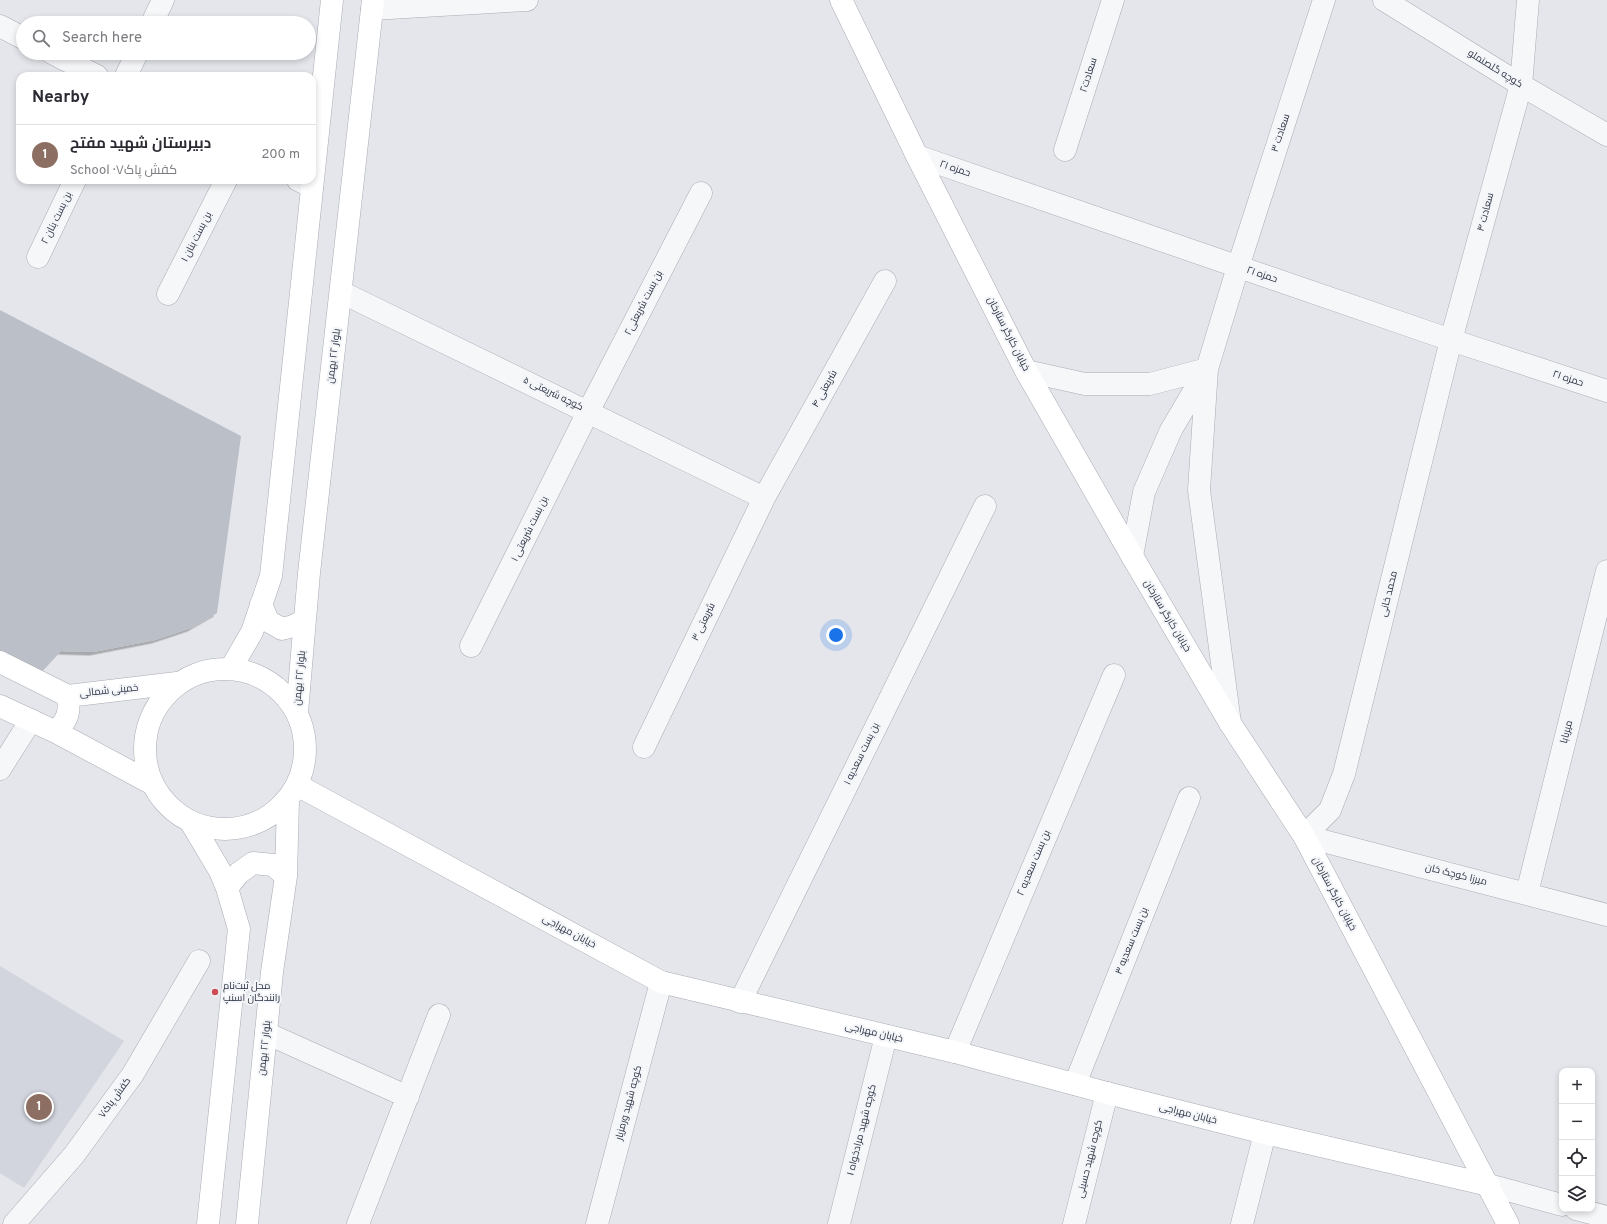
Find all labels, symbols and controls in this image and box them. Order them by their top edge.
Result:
search box [16,16,316,60]
icon: search [30,27,52,49]
text: Search here [62,29,142,48]
street label: کوچه گلصنملو [1465,47,1525,91]
street label: سعادت۲ [1077,56,1101,94]
text: Nearby [32,87,89,109]
street label: سعادت ۳ [1269,112,1293,154]
text: دبیرستان شهید مفتح [70,135,211,154]
text: 1 [42,147,48,163]
text: 200 m [261,147,300,163]
street label: حمزه ۲۱ [938,158,972,180]
text: School · کفش پاک۷ [70,163,177,179]
street label: بن بست بنان ۲ [39,190,75,246]
street label: سعادت ۴ [1475,191,1497,233]
street label: بن بست بنان ۱ [179,210,215,264]
street label: حمزه ۲۱ [1245,264,1279,286]
street label: بن بست شریعتی۲ [622,268,666,338]
street label: خیابان کارگر ستارخان [984,295,1032,373]
street label: بلوار ۲۲ بهمن [324,328,344,384]
street label: شریعتی ۴ [809,368,841,410]
street label: حمزه ۲۱ [1551,368,1585,390]
street label: ۵ کوچه شریعتی [521,374,585,414]
street label: بن بست شریعتی ۱ [509,494,551,564]
street label: محمد خانی [1377,570,1401,618]
street label: خیابان کارگر ستارخان [1140,578,1194,654]
street label: شریعتی ۳ [689,601,719,643]
your location [826,625,846,645]
street label: بلوار ۲۲ بهمن [291,650,309,706]
street label: خمینی شمالی [79,681,139,701]
street label: میربابا [1558,719,1576,745]
street label: بن بست سعدیه ۱ [841,721,883,787]
street label: بن بست سعدیه ۲ [1014,828,1054,898]
street label: خیابان کارگر ستارخان [1309,855,1359,933]
street label: میرزا کوچک خان [1424,861,1488,889]
street label: بن بست سعدیه ۳ [1113,905,1151,977]
street label: خیابان مهراجی [540,912,598,952]
place label: محل ثبت‌نام رانندگان اسنپ [223,980,280,1005]
marker: محل ثبت‌نام رانندگان اسنپ [210,987,220,997]
street label: بلوار ۲۲ بهمن [256,1020,274,1076]
street label: خیابان مهراجی [844,1020,904,1046]
street label: کوچه شهید ورمزیار [613,1064,645,1143]
map controls [1559,1068,1595,1212]
button: + [1559,1068,1595,1104]
street label: کفش پاک۷ [96,1075,134,1121]
street label: ۱ کوچه شهید مرادخواه [844,1083,880,1177]
pin: 1 [26,1092,52,1122]
street label: خیابان مهراجی [1158,1101,1218,1127]
button: − [1559,1104,1595,1140]
street label: کوچه شهید حسینی [1074,1119,1106,1199]
button: locate [1559,1140,1595,1176]
button: layers [1559,1176,1595,1212]

